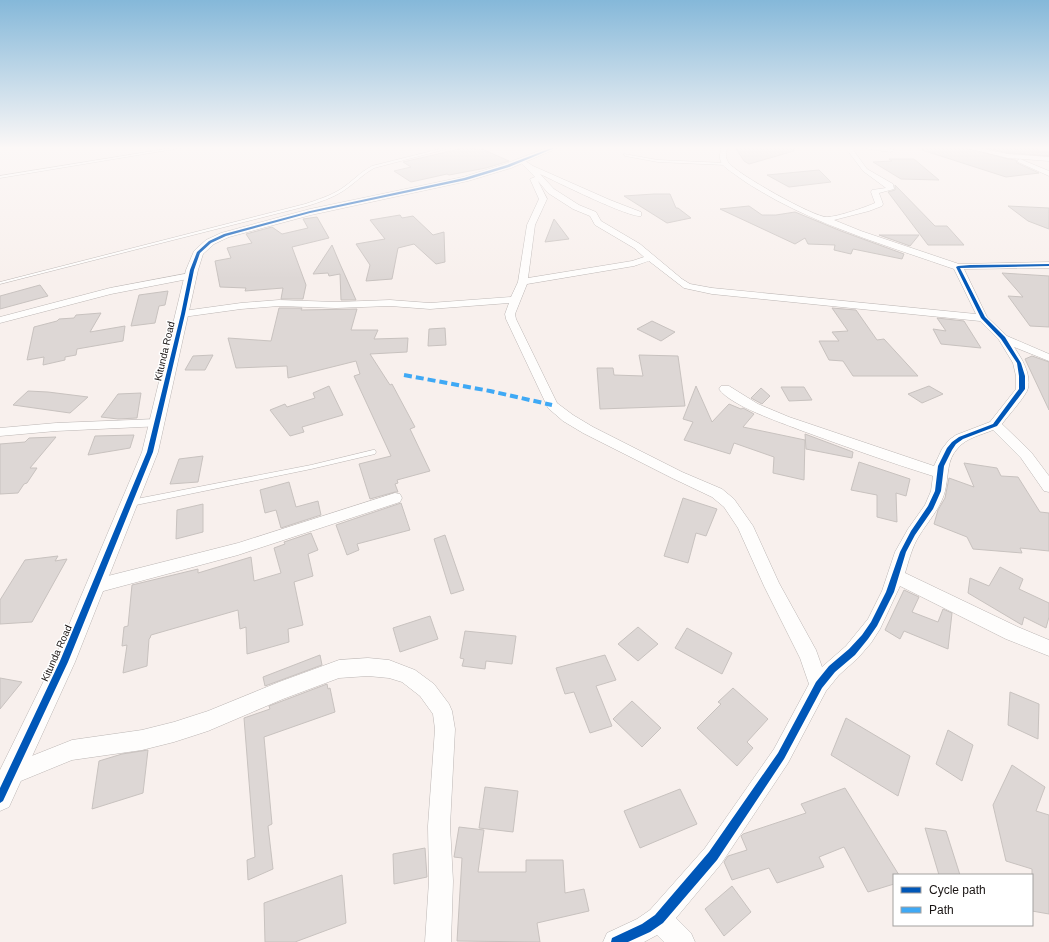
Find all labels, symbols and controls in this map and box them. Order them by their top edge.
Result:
street label: Kitunda Road [152,320,177,382]
street label: Kitunda Road [39,623,74,683]
legend [893,874,1033,926]
text: Cycle path [929,883,986,897]
text: Path [929,903,954,917]

